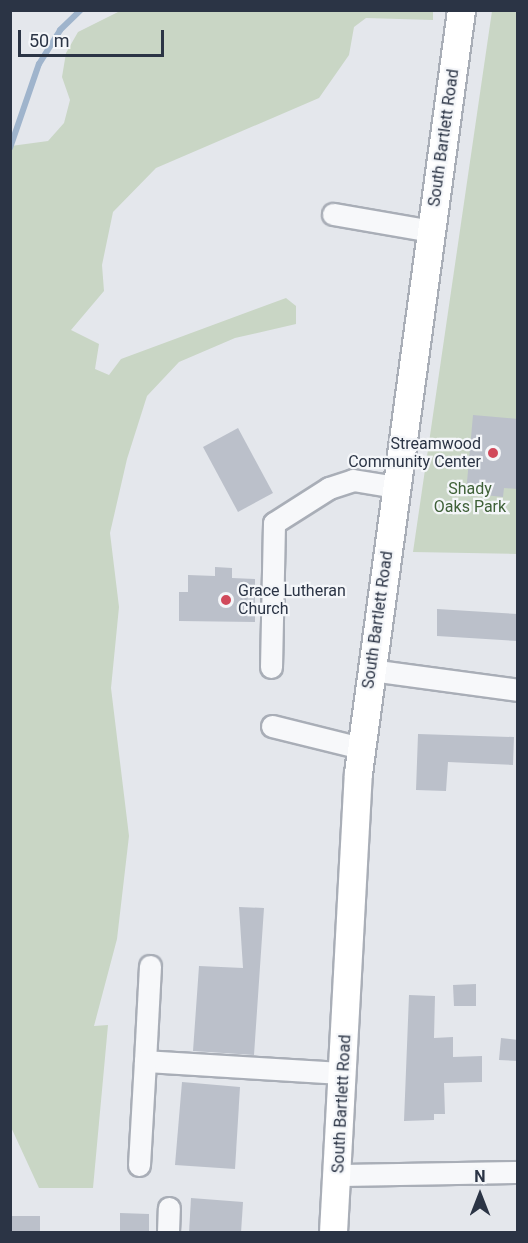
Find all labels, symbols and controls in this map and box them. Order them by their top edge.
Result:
scale bar [21,18,166,56]
text: 50 m [29,30,69,51]
street label: South Bartlett Road [425,68,463,208]
place label: Streamwood Community Center [348,434,481,472]
marker: Streamwood Community Center [486,446,500,460]
park label: Shady Oaks Park [434,479,506,517]
street label: South Bartlett Road [359,550,397,690]
place label: Grace Lutheran Church [238,581,346,619]
marker: Grace Lutheran Church [219,593,233,607]
street label: South Bartlett Road [329,1034,355,1174]
north arrow [450,1165,510,1225]
text: N [474,1167,486,1186]

